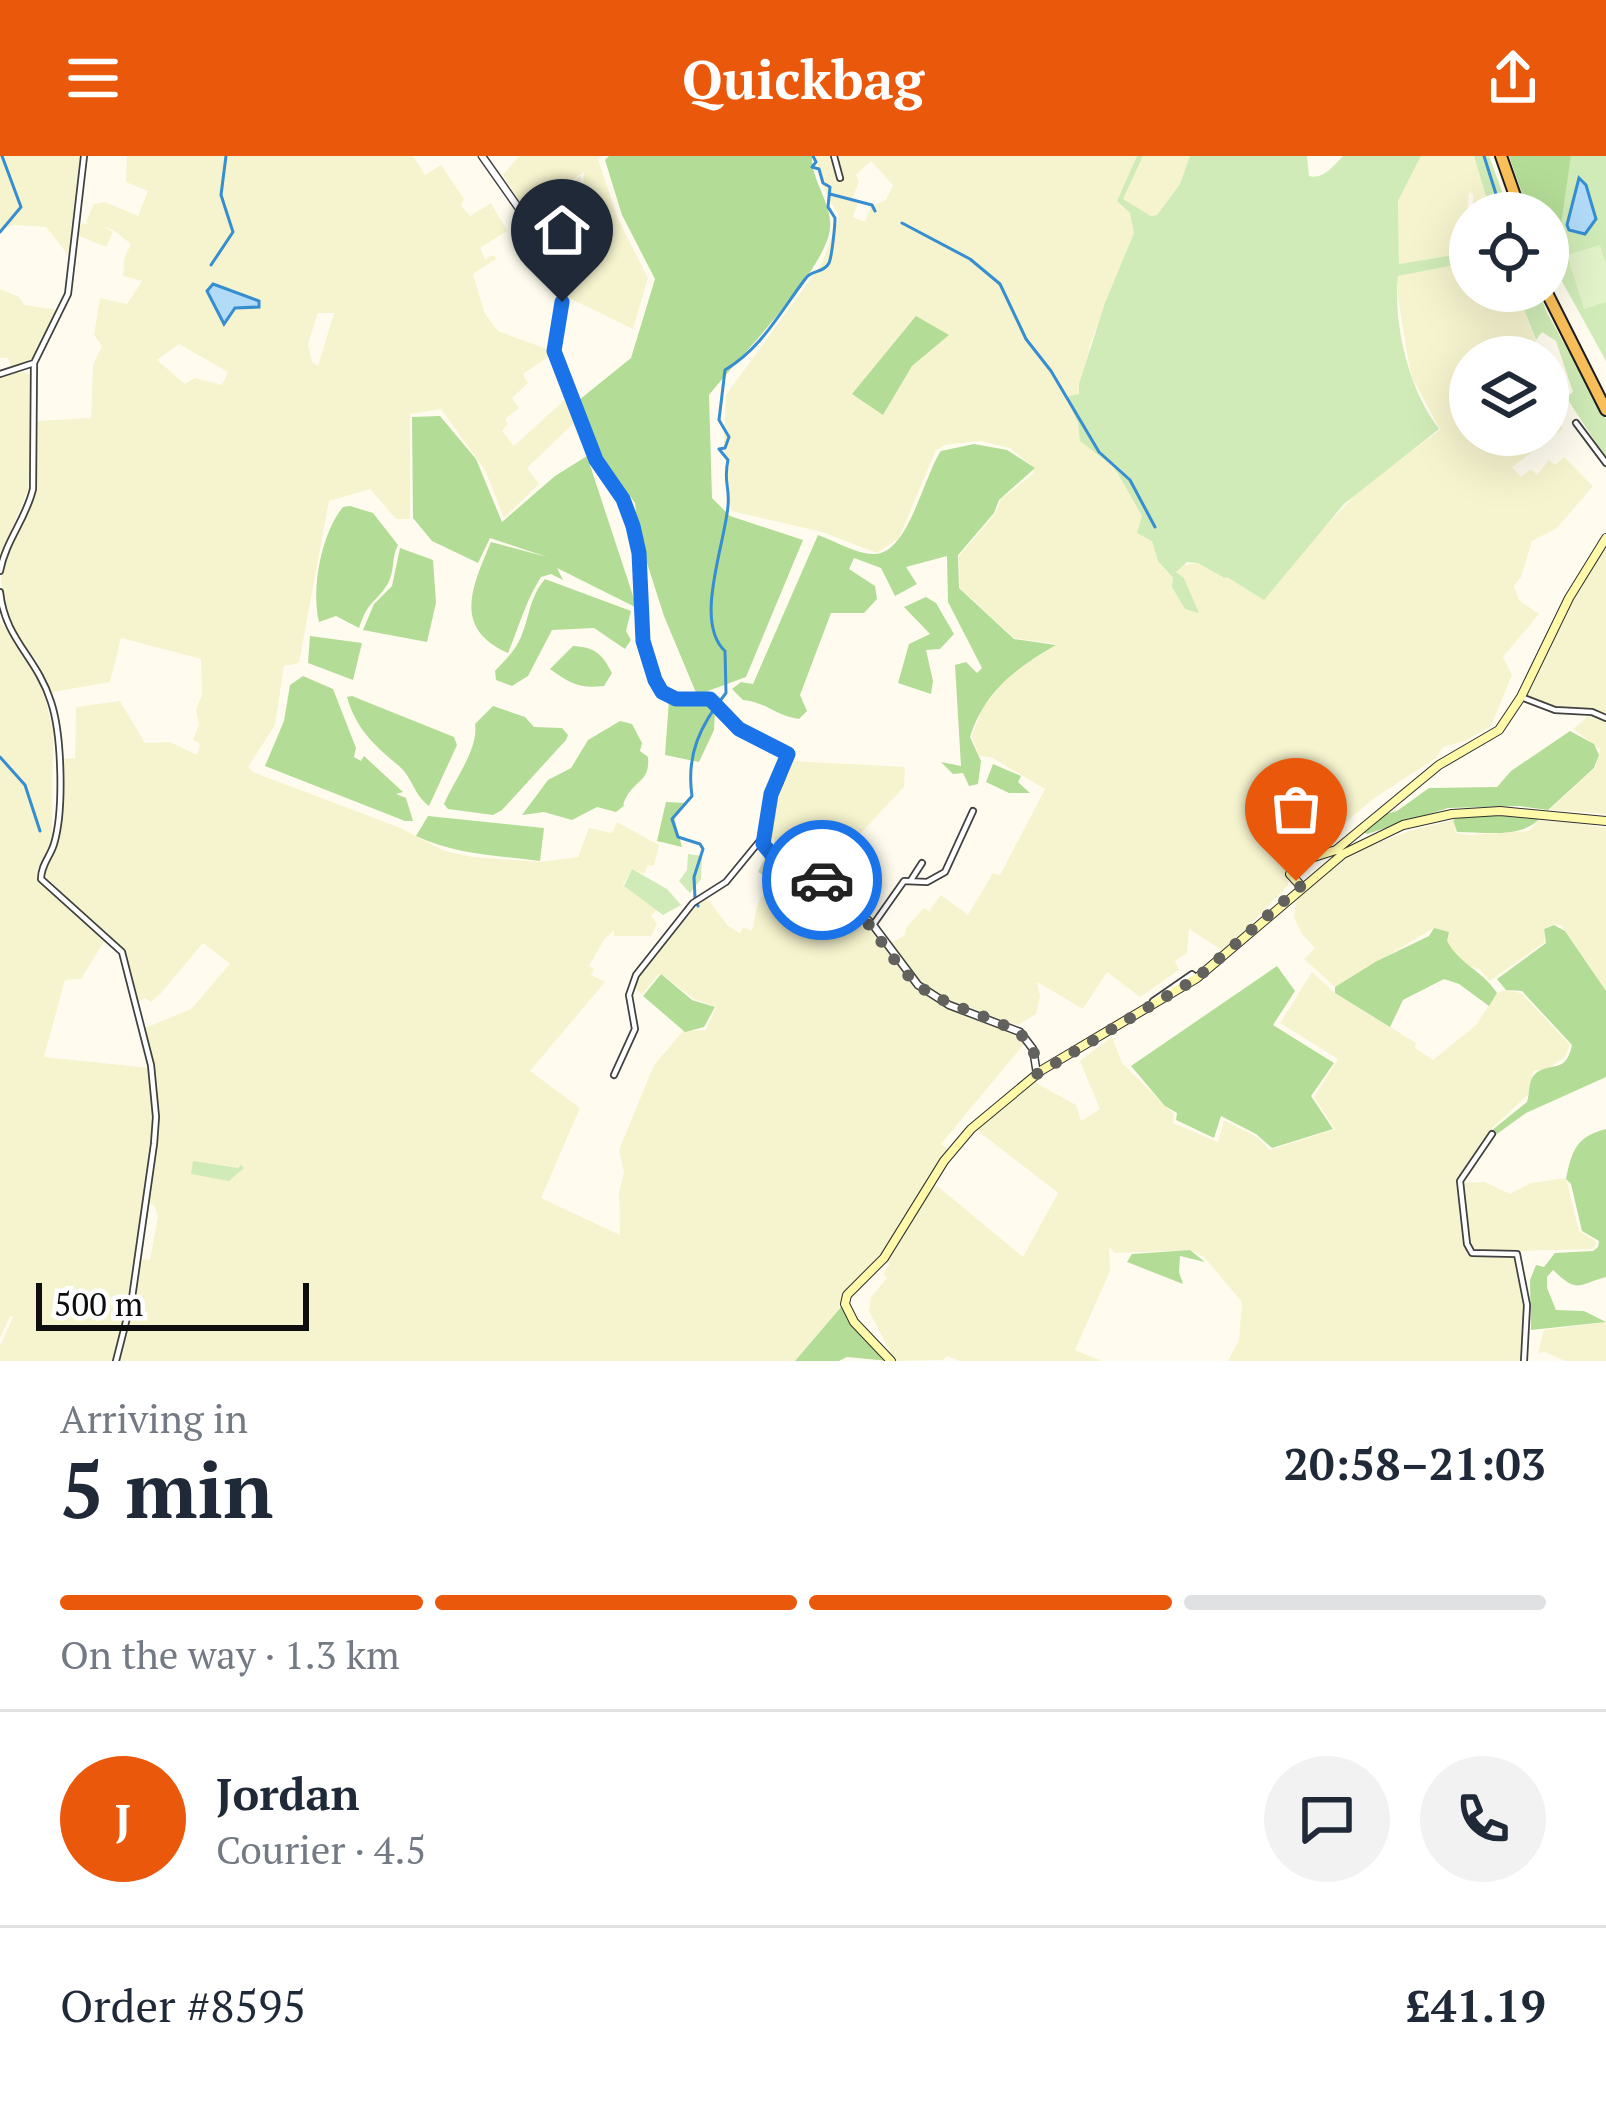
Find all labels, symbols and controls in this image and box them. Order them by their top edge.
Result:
text: Quickbag [682,43,924,114]
icon: menu [60,45,126,111]
icon: share [1480,45,1546,111]
pin [511,179,613,302]
map controls [1449,192,1569,456]
button: locate [1449,192,1569,312]
icon: home [529,197,595,263]
button: layers [1449,336,1569,456]
pin [1245,758,1347,881]
icon: bag [1263,776,1329,842]
courier [762,820,882,940]
icon: car [789,847,855,913]
scale bar [36,1277,309,1330]
text: 500 m [54,1282,143,1325]
text: Arriving in [60,1392,248,1444]
text: 20:58–21:03 [1284,1433,1546,1493]
text: 5 min [60,1437,273,1540]
text: On the way · 1.3 km [60,1628,400,1680]
button: chat [1264,1756,1390,1882]
button: phone [1420,1756,1546,1882]
text: Jordan [216,1763,360,1823]
text: J [115,1789,131,1849]
text: Courier · 4.5 [216,1823,426,1875]
text: Order #8595 [60,1975,306,2035]
text: £41.19 [1406,1975,1546,2035]

